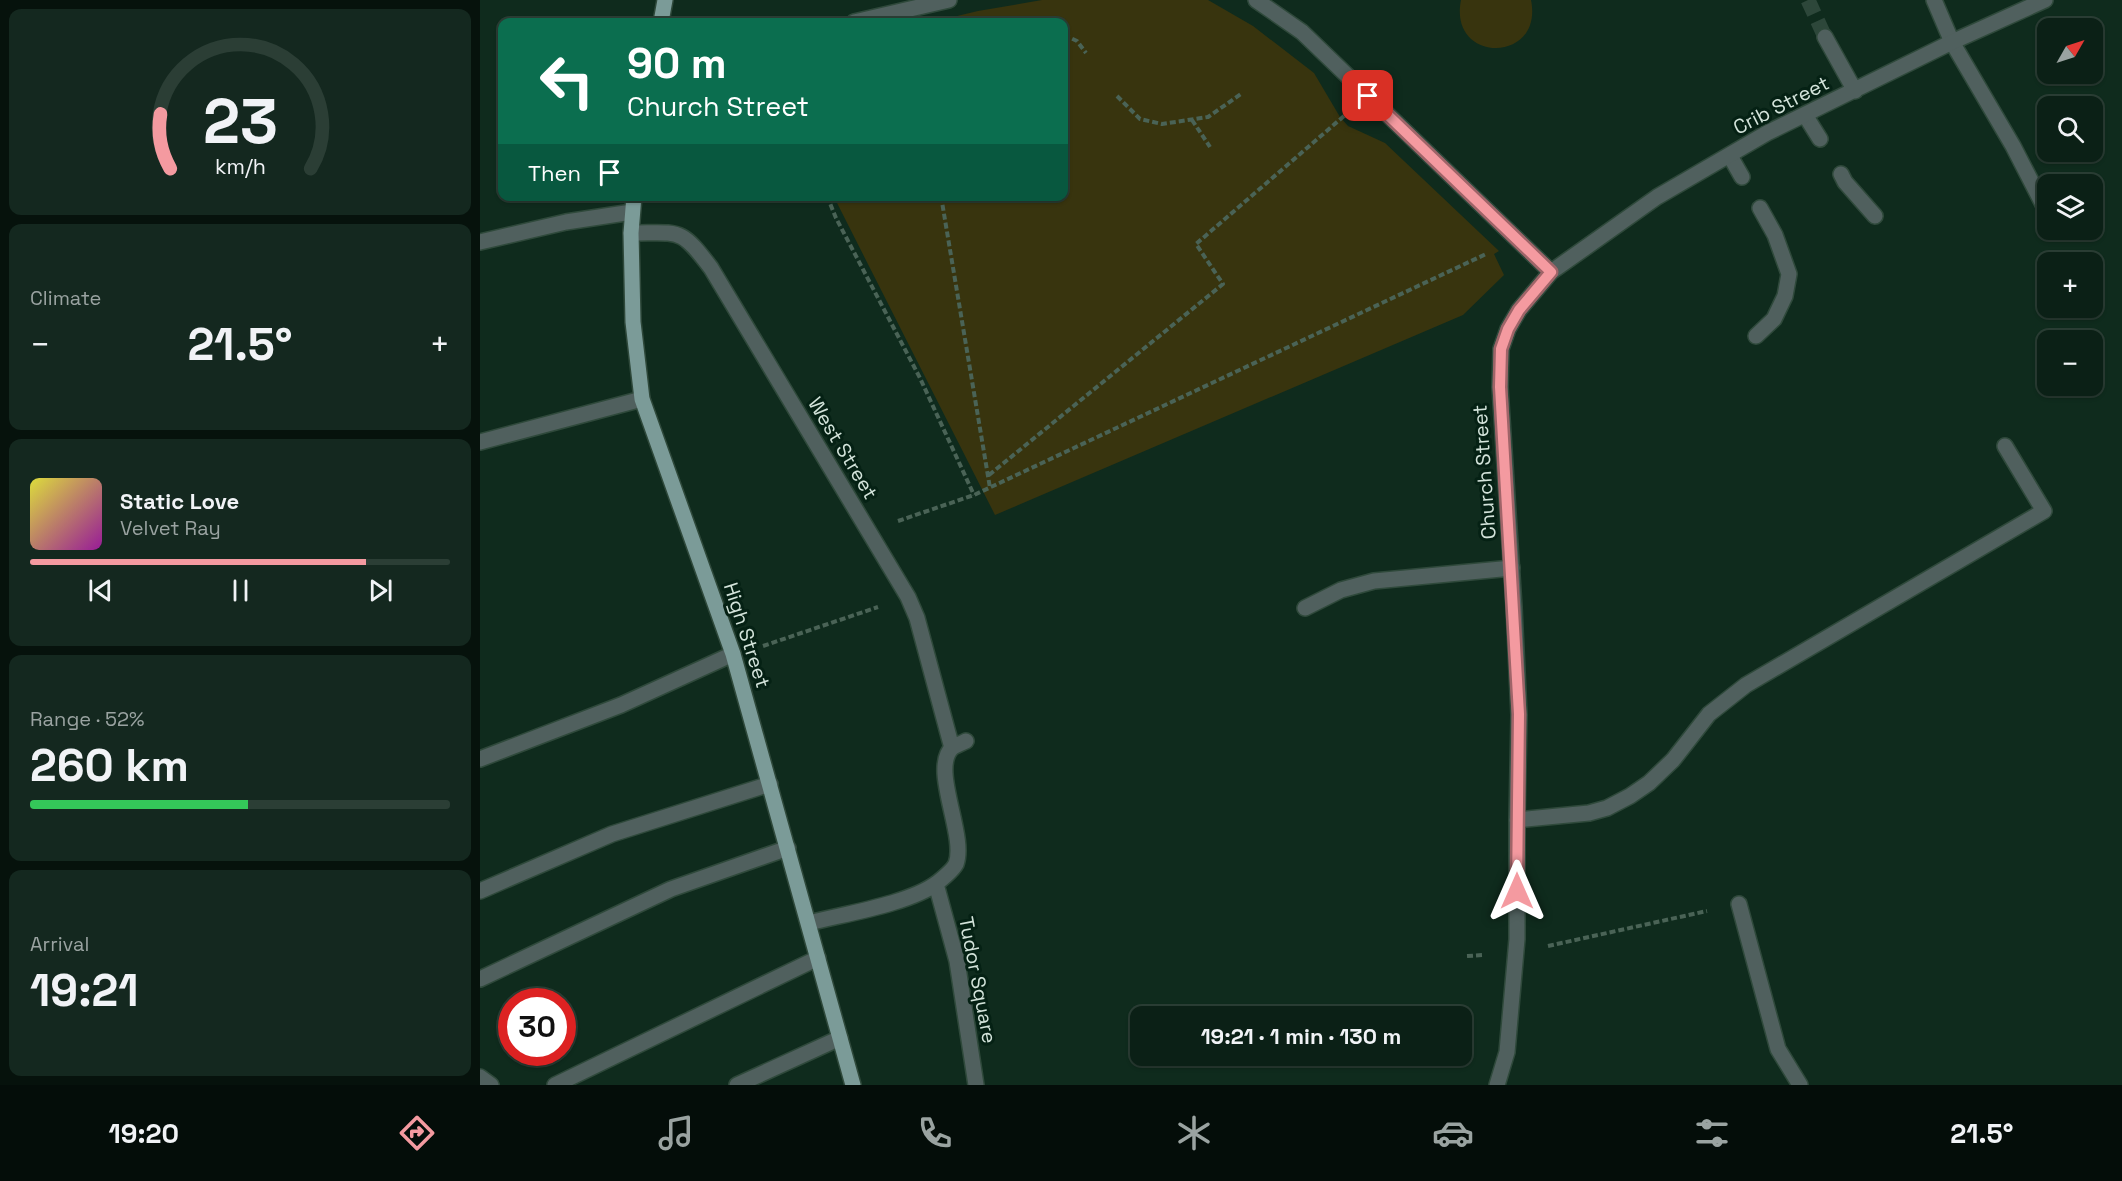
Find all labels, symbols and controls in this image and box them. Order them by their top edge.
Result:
north arrow [2037,18,2103,84]
map controls [2037,18,2103,396]
text: 90 m [627,37,727,90]
icon: left [528,42,606,120]
pin [1342,70,1393,121]
street label: Crib Street [1729,70,1833,140]
icon: arrive [1351,79,1384,112]
text: 23 [202,82,277,161]
text: Church Street [627,89,809,124]
button: search [2037,96,2103,162]
text: km/h [214,153,266,180]
icon: arrive [593,156,626,189]
text: Then [528,159,581,187]
button: layers [2037,174,2103,240]
button: + [2037,252,2103,318]
text: Climate [30,285,101,311]
text: 21.5° [187,316,293,373]
text: − [30,324,50,366]
text: + [430,324,450,366]
button: − [2037,330,2103,396]
street label: West Street [802,392,884,504]
street label: Church Street [1466,404,1502,540]
text: Static Love [120,487,239,515]
text: Velvet Ray [120,515,221,541]
icon: previous [84,574,117,607]
icon: pause [224,574,257,607]
icon: next [364,574,397,607]
street label: High Street [718,579,776,691]
text: Range · 52% [30,706,144,732]
text: 260 km [30,737,189,794]
position arrow [1485,859,1549,923]
street label: Tudor Square [953,915,1003,1045]
text: Arrival [30,931,89,957]
text: 19:21 [30,962,139,1019]
speed limit sign: 30 [498,988,576,1066]
text: 19:21 · 1 min · 130 m [1201,1022,1401,1050]
icon: directions [396,1112,438,1154]
icon: music [655,1112,697,1154]
icon: phone [914,1112,956,1154]
icon: climate [1173,1112,1215,1154]
icon: car [1432,1112,1474,1154]
icon: filters [1691,1112,1733,1154]
text: 19:20 [109,1116,179,1151]
text: 21.5° [1950,1116,2013,1151]

